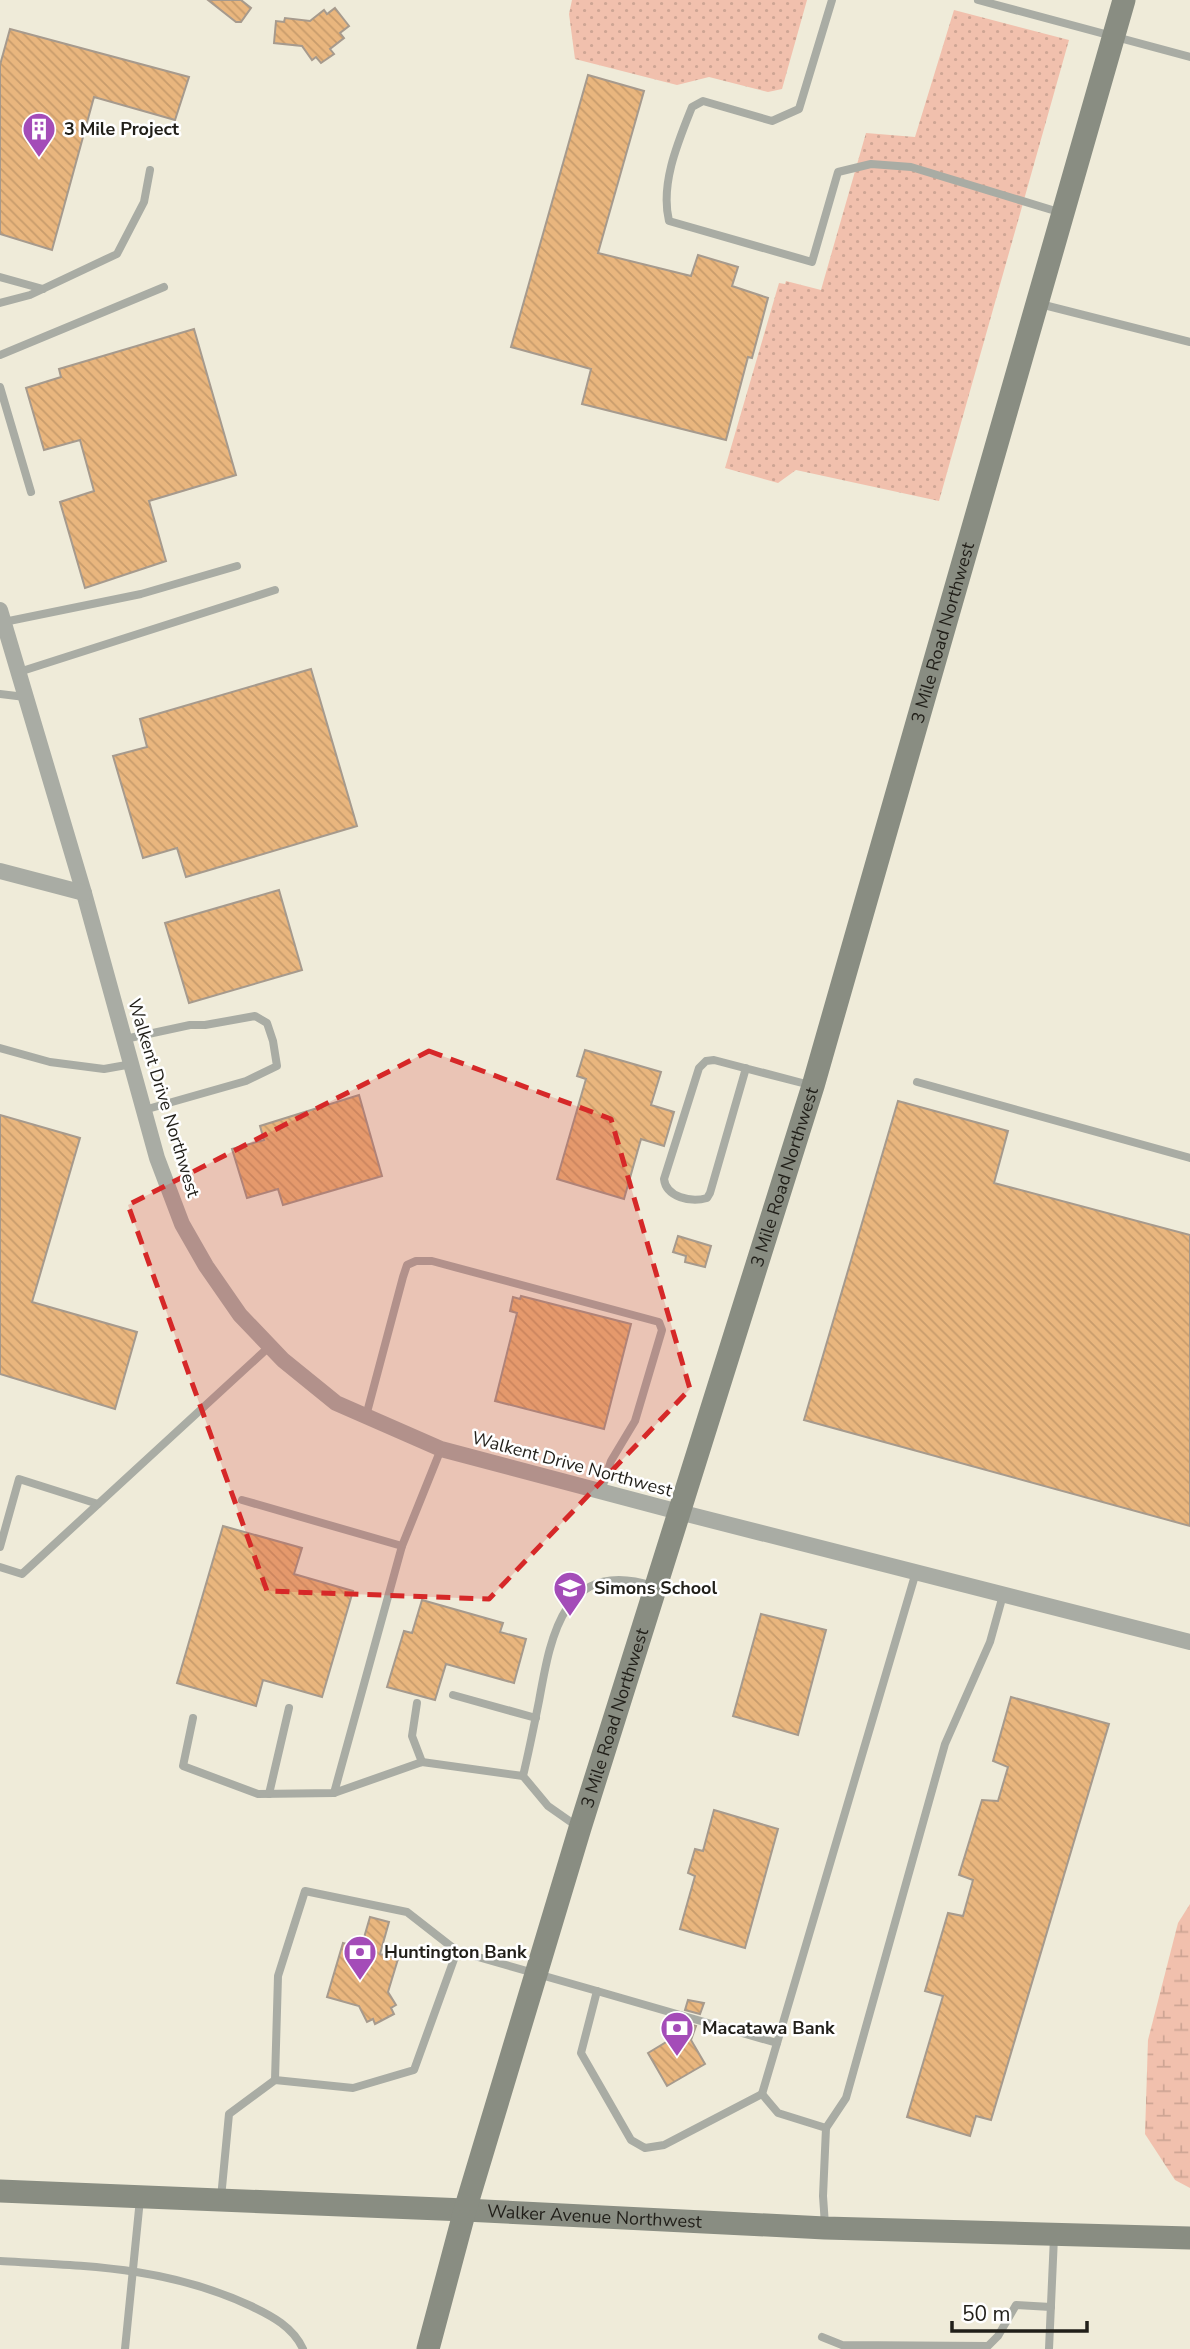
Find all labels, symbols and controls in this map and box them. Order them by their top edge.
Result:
building icon: 3 Mile Project [20,110,58,159]
place label: 3 Mile Project [64,117,179,141]
street label: 3 Mile Road Northwest [905,539,980,726]
street label: Walkent Drive Northwest [122,996,206,1201]
street label: 3 Mile Road Northwest [745,1084,824,1270]
street label: Walkent Drive Northwest [469,1426,676,1503]
school or university icon: Simons School [551,1569,589,1618]
place label: Simons School [594,1576,717,1600]
street label: 3 Mile Road Northwest [575,1624,654,1811]
bank icon: Huntington Bank [341,1933,379,1982]
place label: Huntington Bank [384,1940,527,1964]
bank icon: Macatawa Bank [658,2009,696,2058]
place label: Macatawa Bank [702,2016,835,2040]
street label: Walker Avenue Northwest [486,2199,703,2234]
scale bar [952,2290,1087,2334]
text: 50 m [962,2300,1011,2328]

